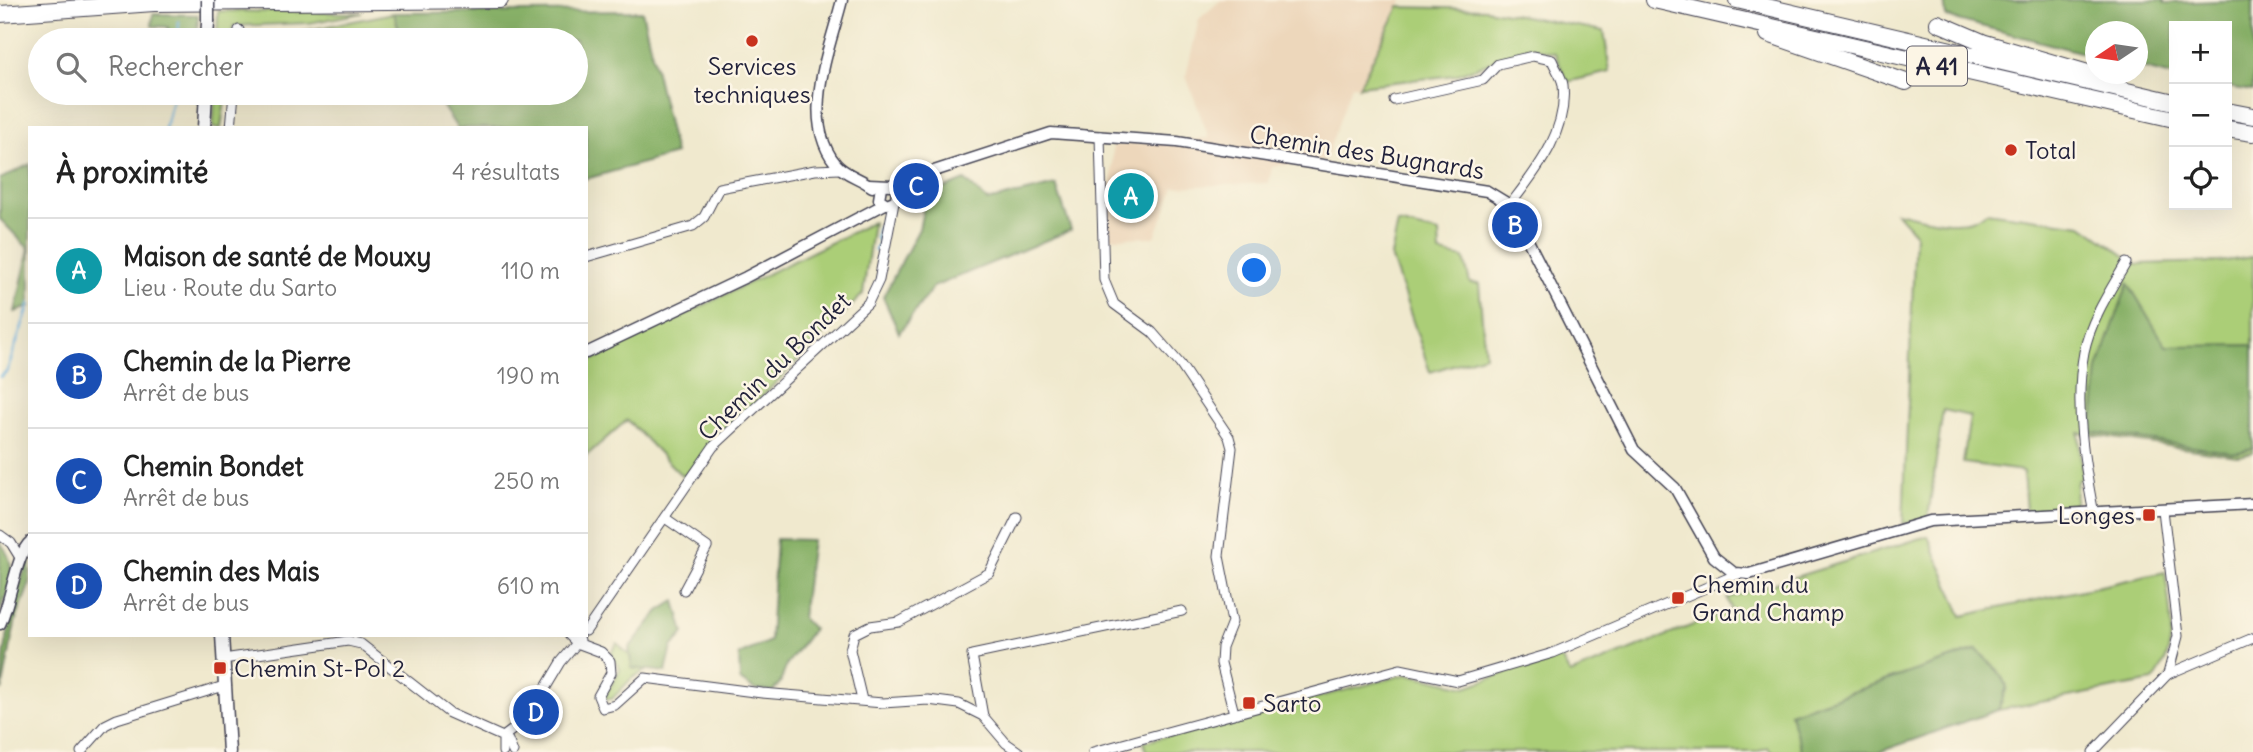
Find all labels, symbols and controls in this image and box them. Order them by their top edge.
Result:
north arrow [2085,21,2148,84]
map controls [2169,21,2232,210]
button: + [2169,21,2232,84]
search box [28,28,588,105]
marker: Services techniques [744,33,760,49]
road number: A 41 [1907,46,1967,86]
icon: search [52,48,90,86]
text: Rechercher [108,50,244,83]
place label: Services techniques [693,51,811,109]
button: − [2169,84,2232,147]
street label: Chemin des Bugnards [1247,119,1487,185]
place label: Total [2025,135,2076,165]
marker: Total [2003,142,2019,158]
button: locate [2169,147,2232,210]
text: À proximité [56,153,208,191]
text: 4 résultats [452,157,560,186]
pin: C [893,160,939,212]
pin: A [1108,170,1154,222]
pin: B [1492,199,1538,251]
text: Maison de santé de Mouxy [123,240,431,273]
your location [1237,253,1271,287]
text: A [72,256,86,285]
text: 110 m [501,256,560,285]
text: Lieu · Route du Sarto [123,273,337,302]
street label: Chemin du Bondet [691,286,857,446]
text: Chemin de la Pierre [123,345,351,378]
text: B [71,361,87,390]
text: 190 m [497,361,560,390]
text: Arrêt de bus [123,378,249,407]
text: Chemin Bondet [123,450,304,483]
text: C [71,466,87,495]
text: 250 m [493,466,560,495]
text: Arrêt de bus [123,483,249,512]
place label: Longes [2058,500,2135,530]
marker: Longes [2141,507,2157,523]
text: Chemin des Mais [123,555,320,588]
place label: Chemin du Grand Champ [1692,569,1844,627]
text: D [71,571,87,600]
text: 610 m [497,571,560,600]
text: Arrêt de bus [123,588,249,617]
marker: Chemin du Grand Champ [1670,590,1686,606]
place label: Chemin St-Pol 2 [234,653,405,683]
marker: Chemin St-Pol 2 [212,660,228,676]
pin: D [513,686,559,738]
place label: Sarto [1263,688,1321,718]
marker: Sarto [1241,695,1257,711]

